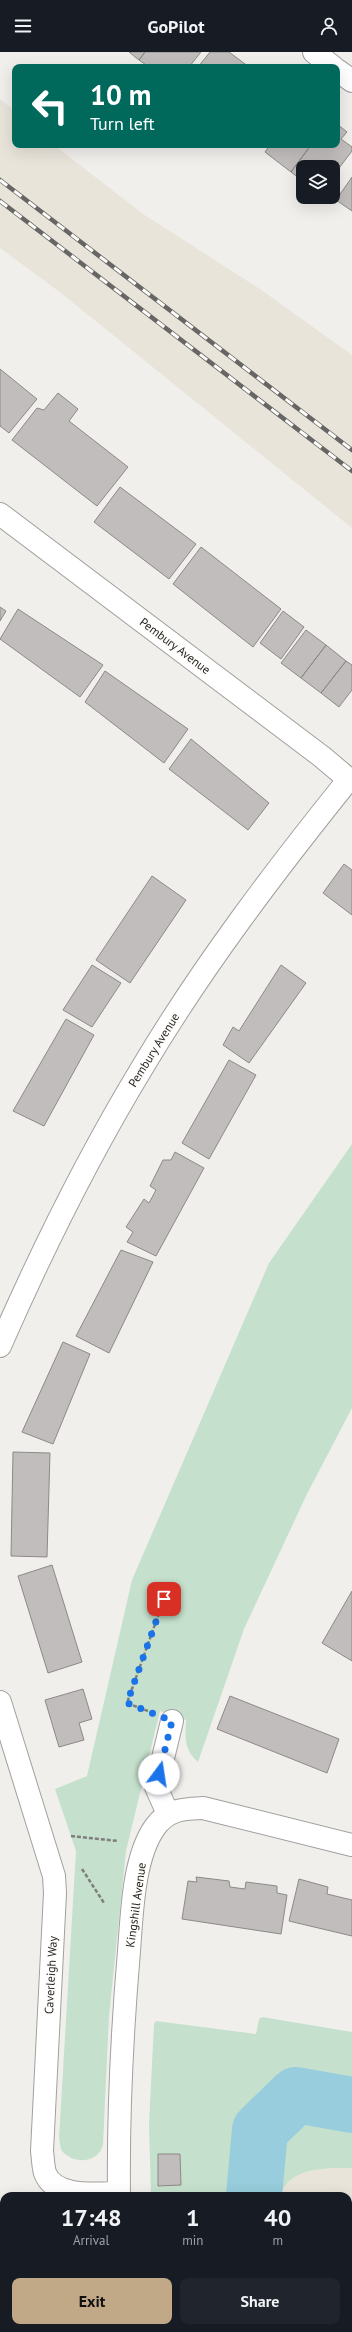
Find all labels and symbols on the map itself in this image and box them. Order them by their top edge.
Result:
street label: Pembury Avenue [137,614,214,677]
street label: Pembury Avenue [125,1010,182,1090]
pin [147,1582,181,1616]
position arrow [138,1753,180,1795]
street label: Kingshill Avenue [122,1861,149,1948]
street label: Caverleigh Way [41,1935,60,2014]

